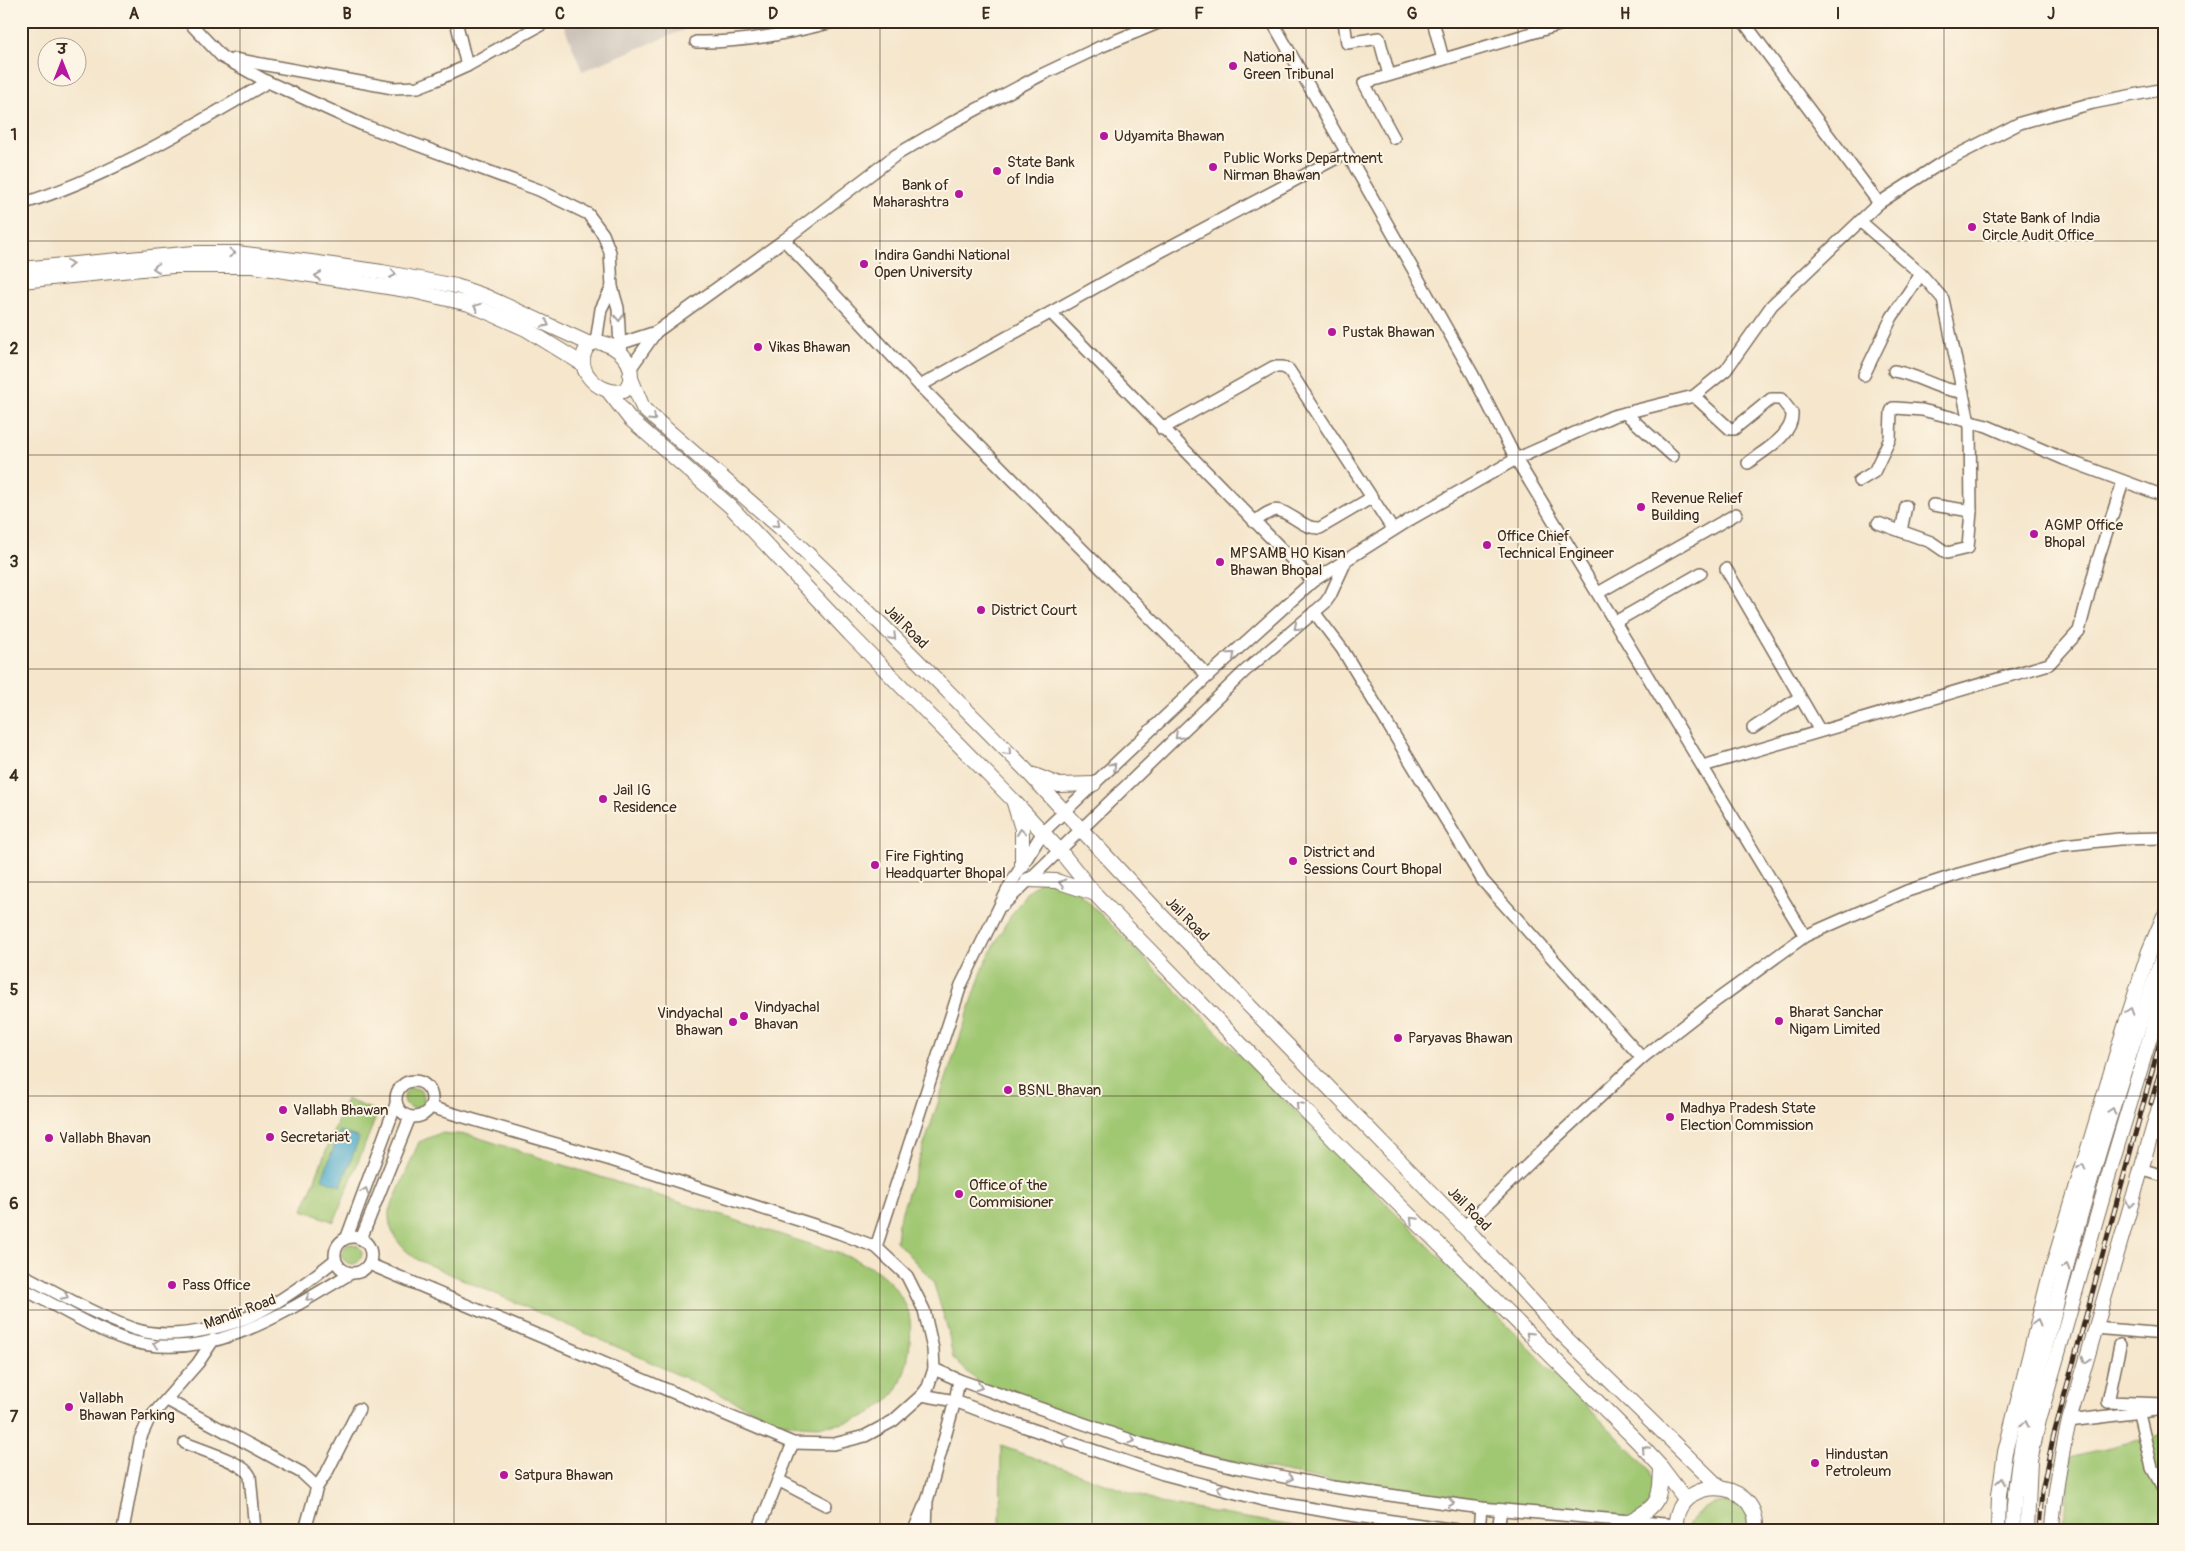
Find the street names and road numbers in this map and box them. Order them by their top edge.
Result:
street label: Jail Road [880,601,932,653]
street label: Jail Road [1161,893,1213,945]
street label: Jail Road [1443,1183,1495,1235]
street label: Mandir Road [201,1290,279,1334]

